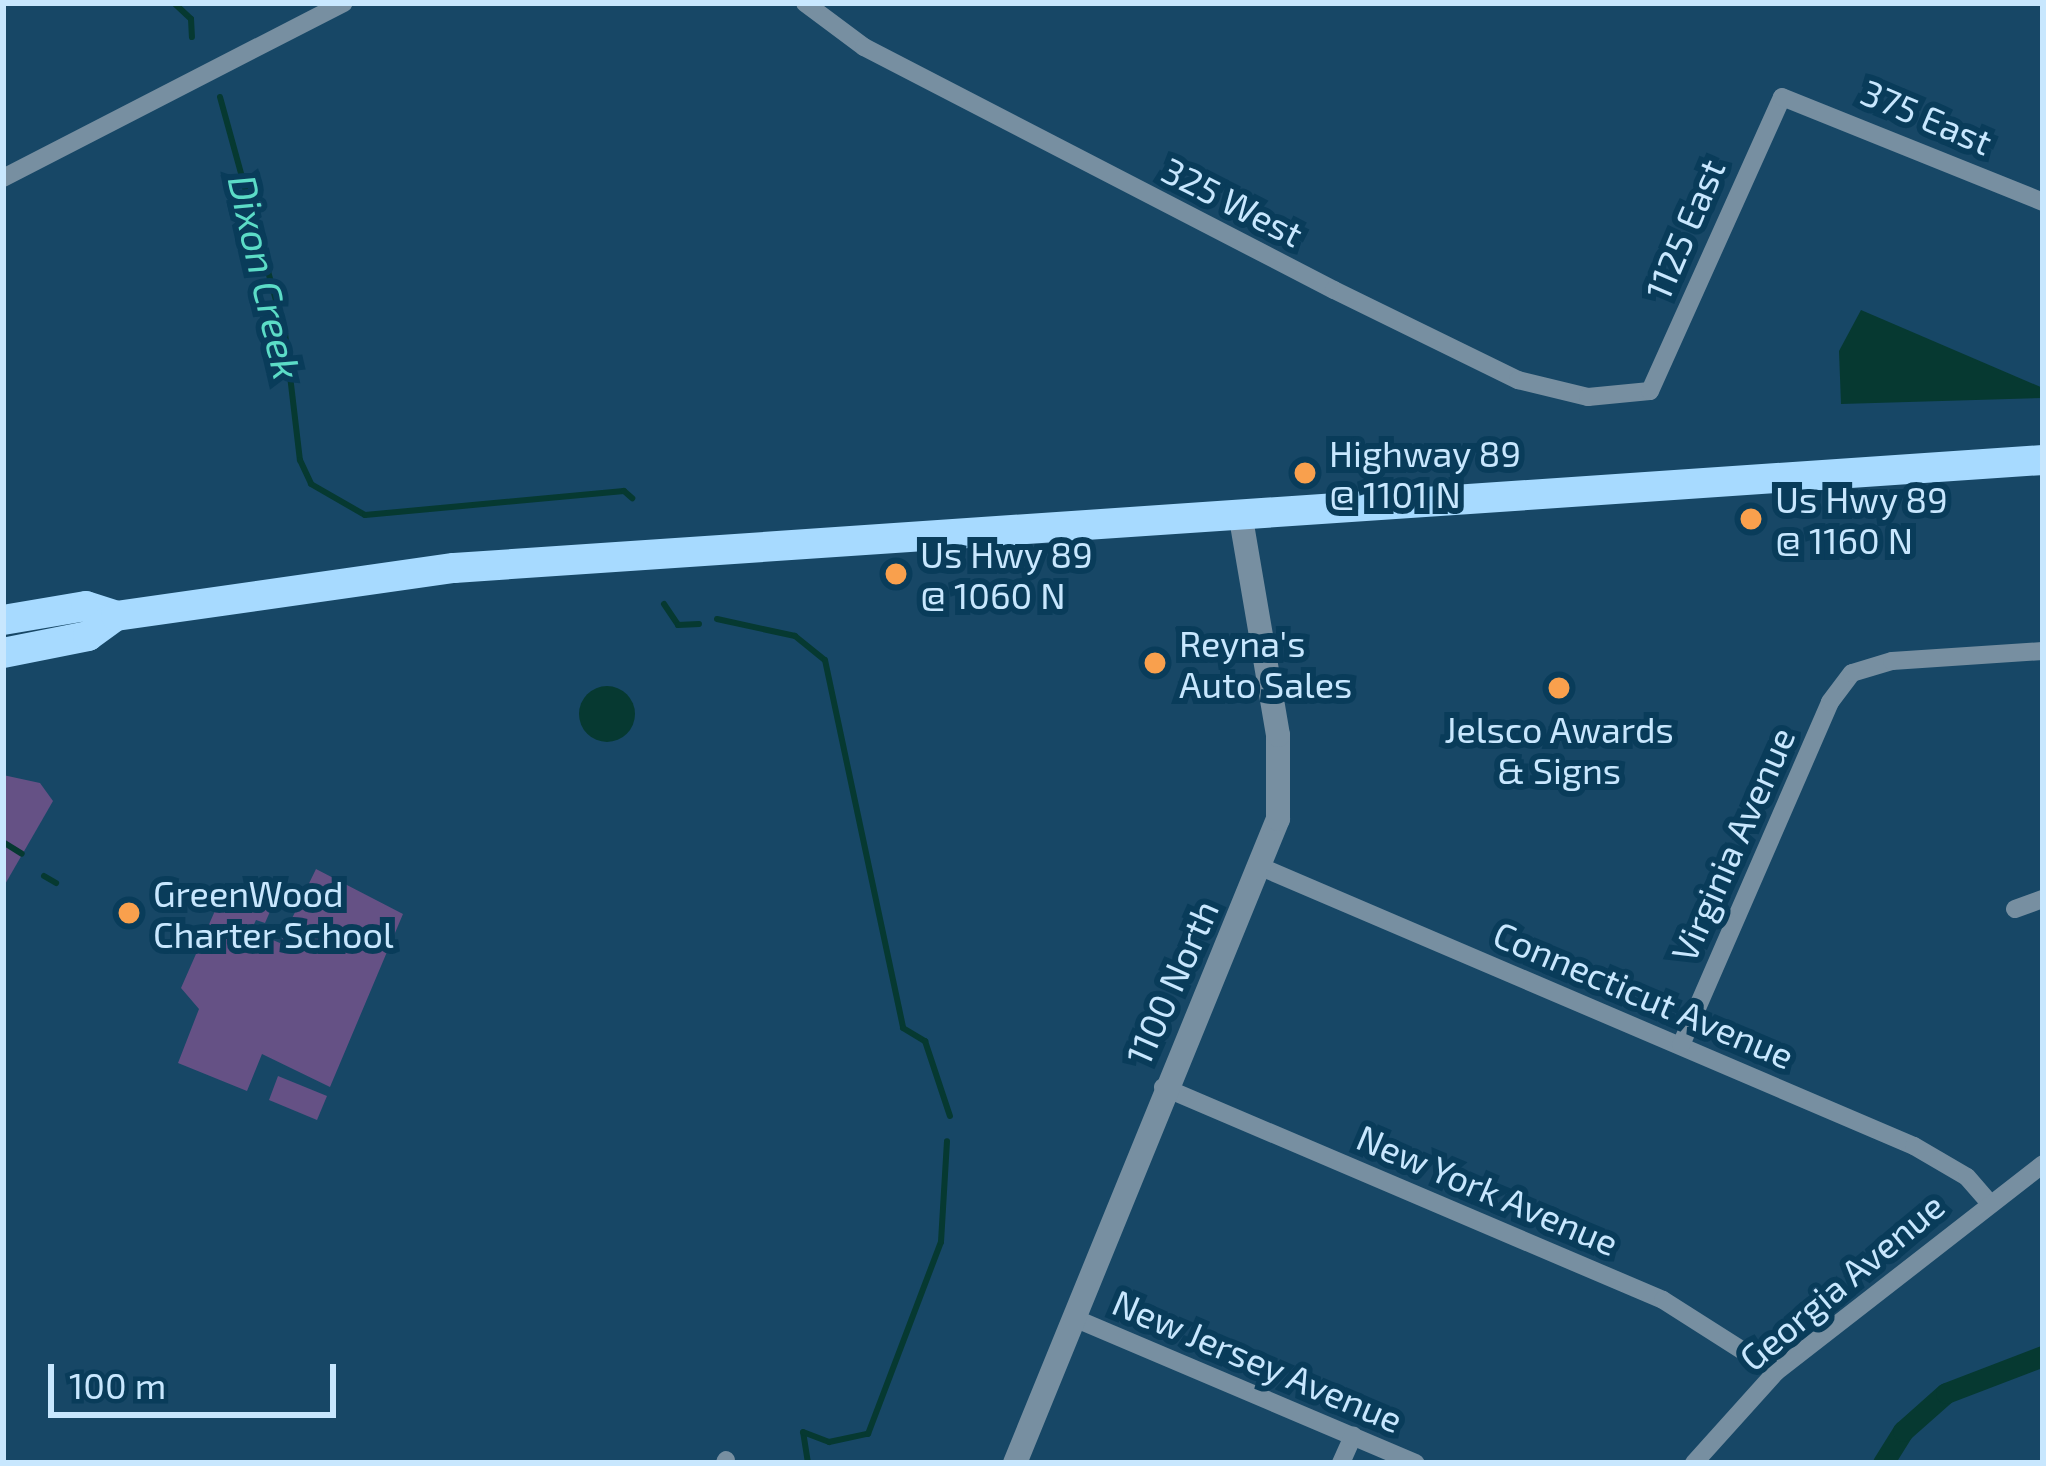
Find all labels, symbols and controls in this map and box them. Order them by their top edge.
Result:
street label: 375 East [1855,69,1999,163]
street label: 325 West [1155,147,1311,255]
street label: 1125 East [1635,152,1733,306]
water label: Dixon Creek [219,170,311,384]
place label: Highway 89 @ 1101 N [1329,430,1522,515]
marker: Highway 89 @ 1101 N [1292,460,1318,486]
place label: Us Hwy 89 @ 1160 N [1775,476,1949,561]
marker: Us Hwy 89 @ 1160 N [1738,506,1764,532]
place label: Us Hwy 89 @ 1060 N [920,531,1094,616]
marker: Us Hwy 89 @ 1060 N [883,561,909,587]
place label: Reyna's Auto Sales [1179,620,1352,705]
marker: Reyna's Auto Sales [1142,650,1168,676]
marker: Jelsco Awards & Signs [1546,675,1572,701]
place label: Jelsco Awards & Signs [1444,706,1674,791]
street label: Virginia Avenue [1661,720,1803,968]
place label: GreenWood Charter School [153,870,394,955]
street label: 1100 North [1116,893,1226,1071]
marker: GreenWood Charter School [116,900,142,926]
street label: Connecticut Avenue [1487,911,1801,1077]
street label: New York Avenue [1350,1114,1626,1264]
street label: Georgia Avenue [1730,1183,1952,1379]
street label: New Jersey Avenue [1105,1279,1411,1441]
scale bar [54,1340,342,1414]
text: 100 m [69,1363,166,1406]

